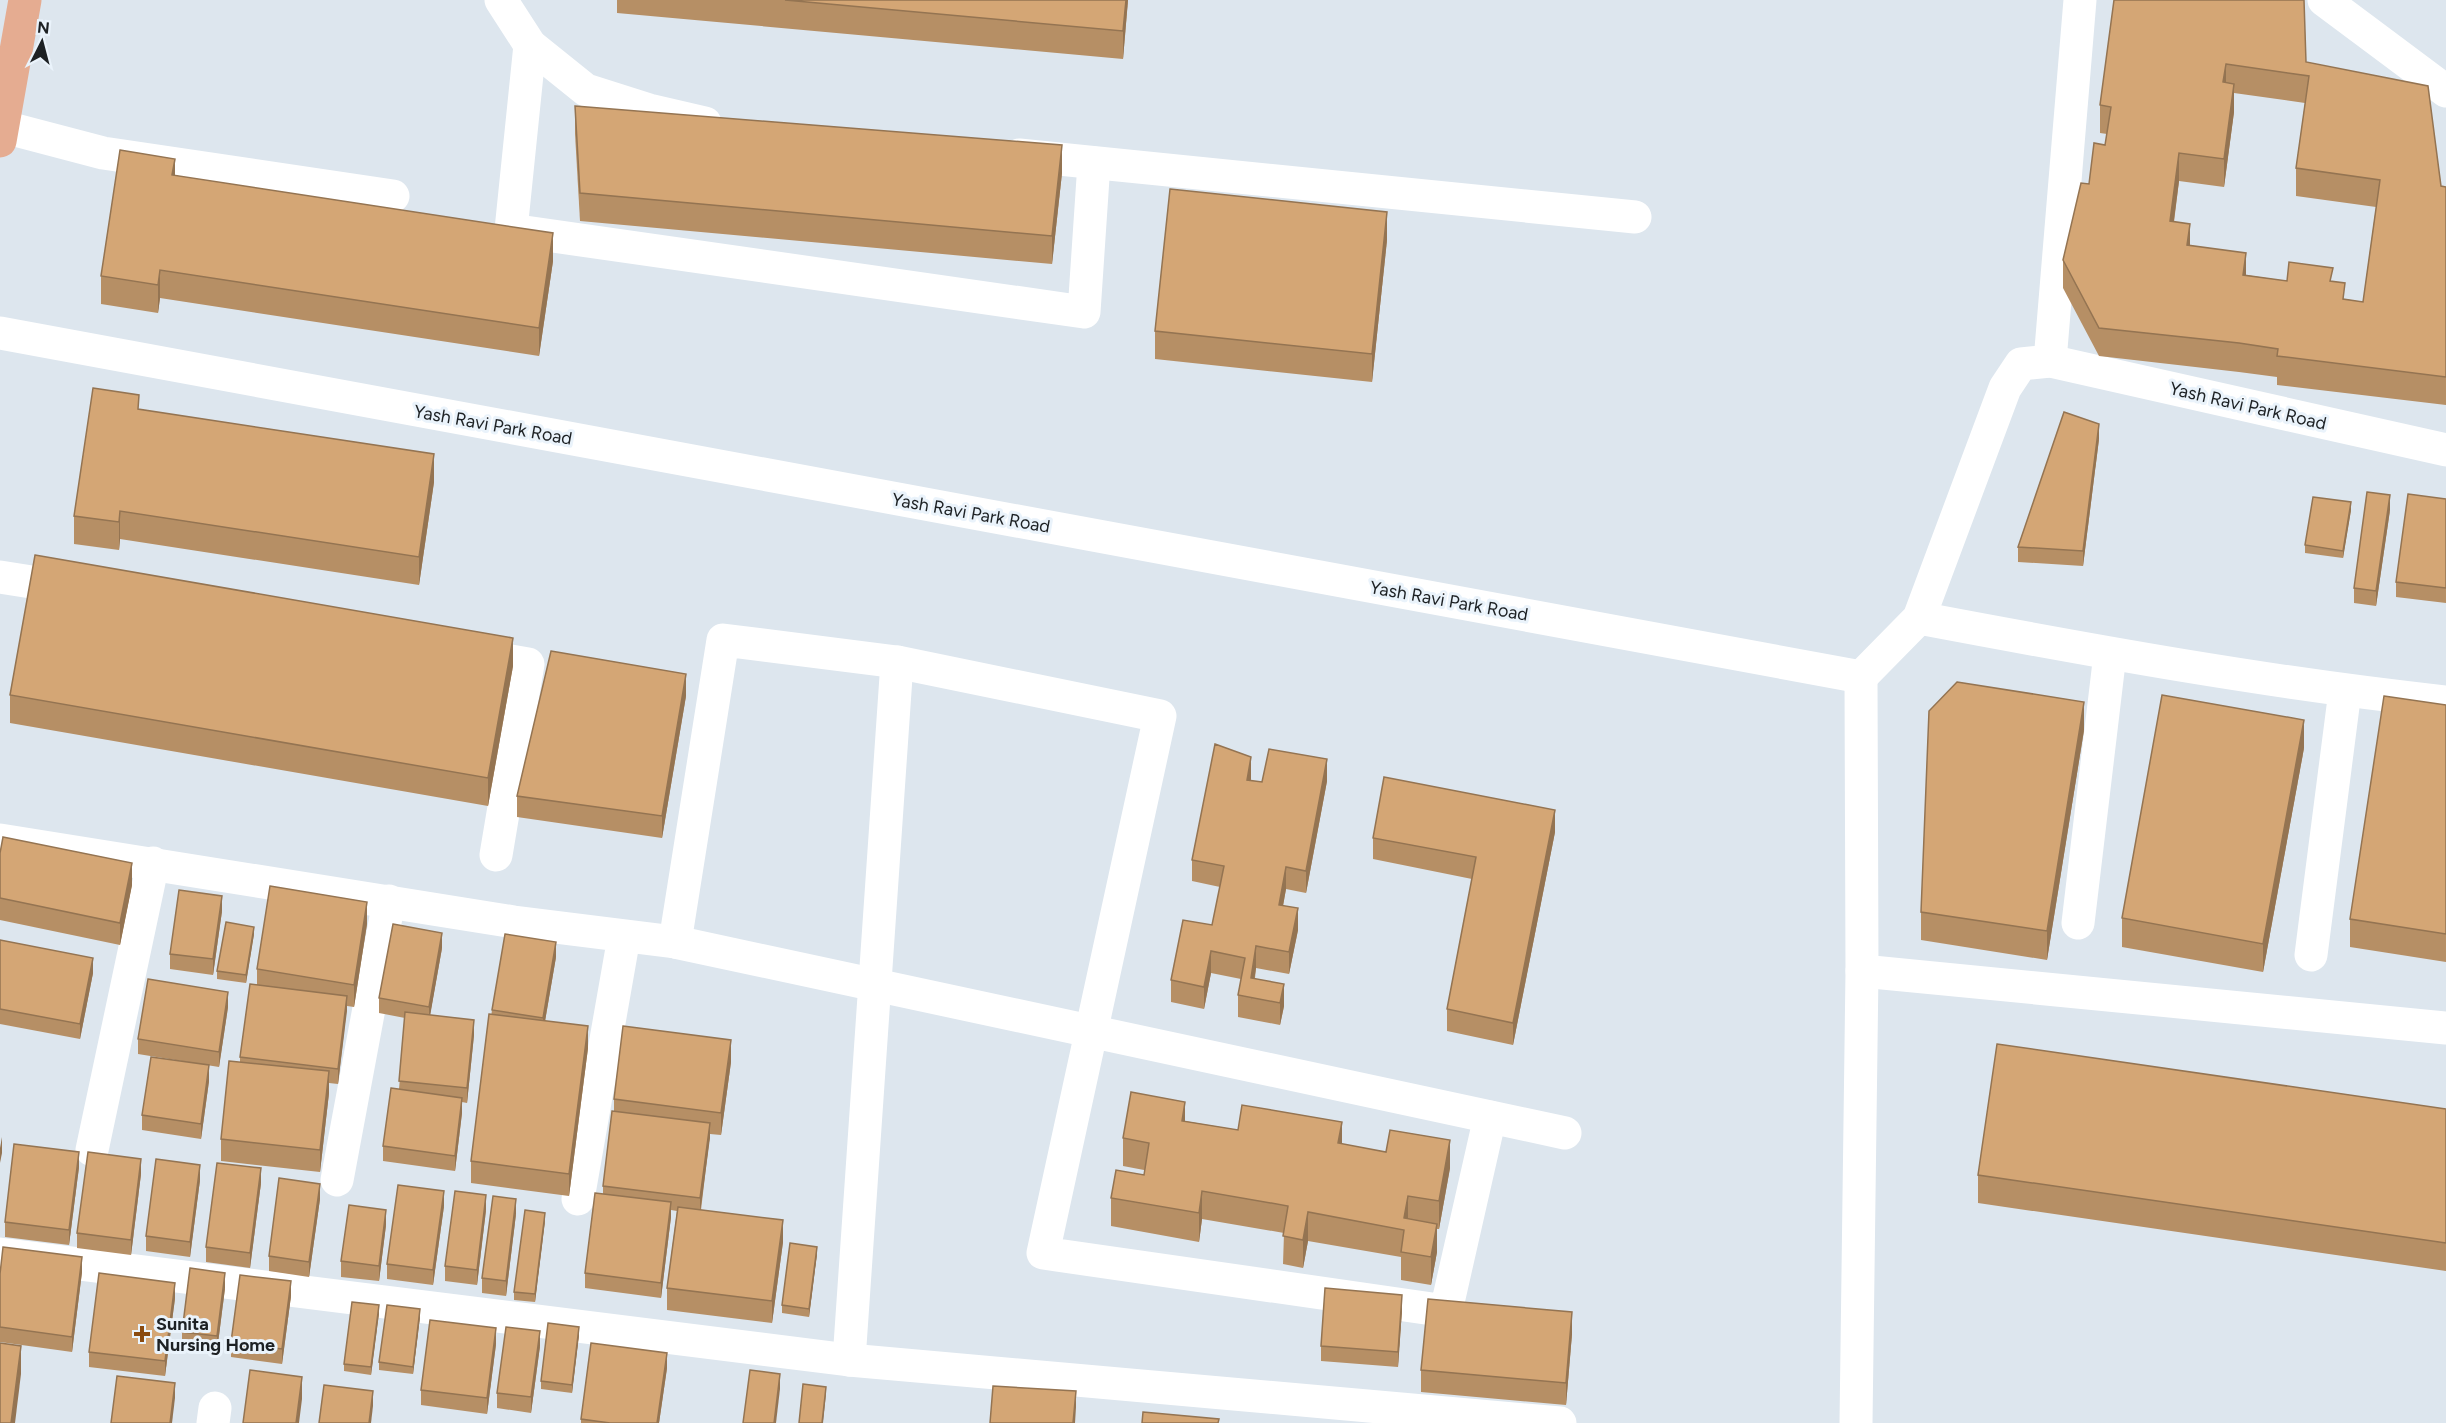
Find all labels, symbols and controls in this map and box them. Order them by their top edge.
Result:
north arrow [12,12,72,72]
text: N [36,17,51,38]
street label: Yash Ravi Park Road [2167,377,2329,435]
street label: Yash Ravi Park Road [412,400,574,450]
street label: Yash Ravi Park Road [890,488,1052,538]
street label: Yash Ravi Park Road [1368,576,1530,626]
place label: Sunita Nursing Home [156,1313,275,1356]
marker: Sunita Nursing Home [133,1325,151,1343]

